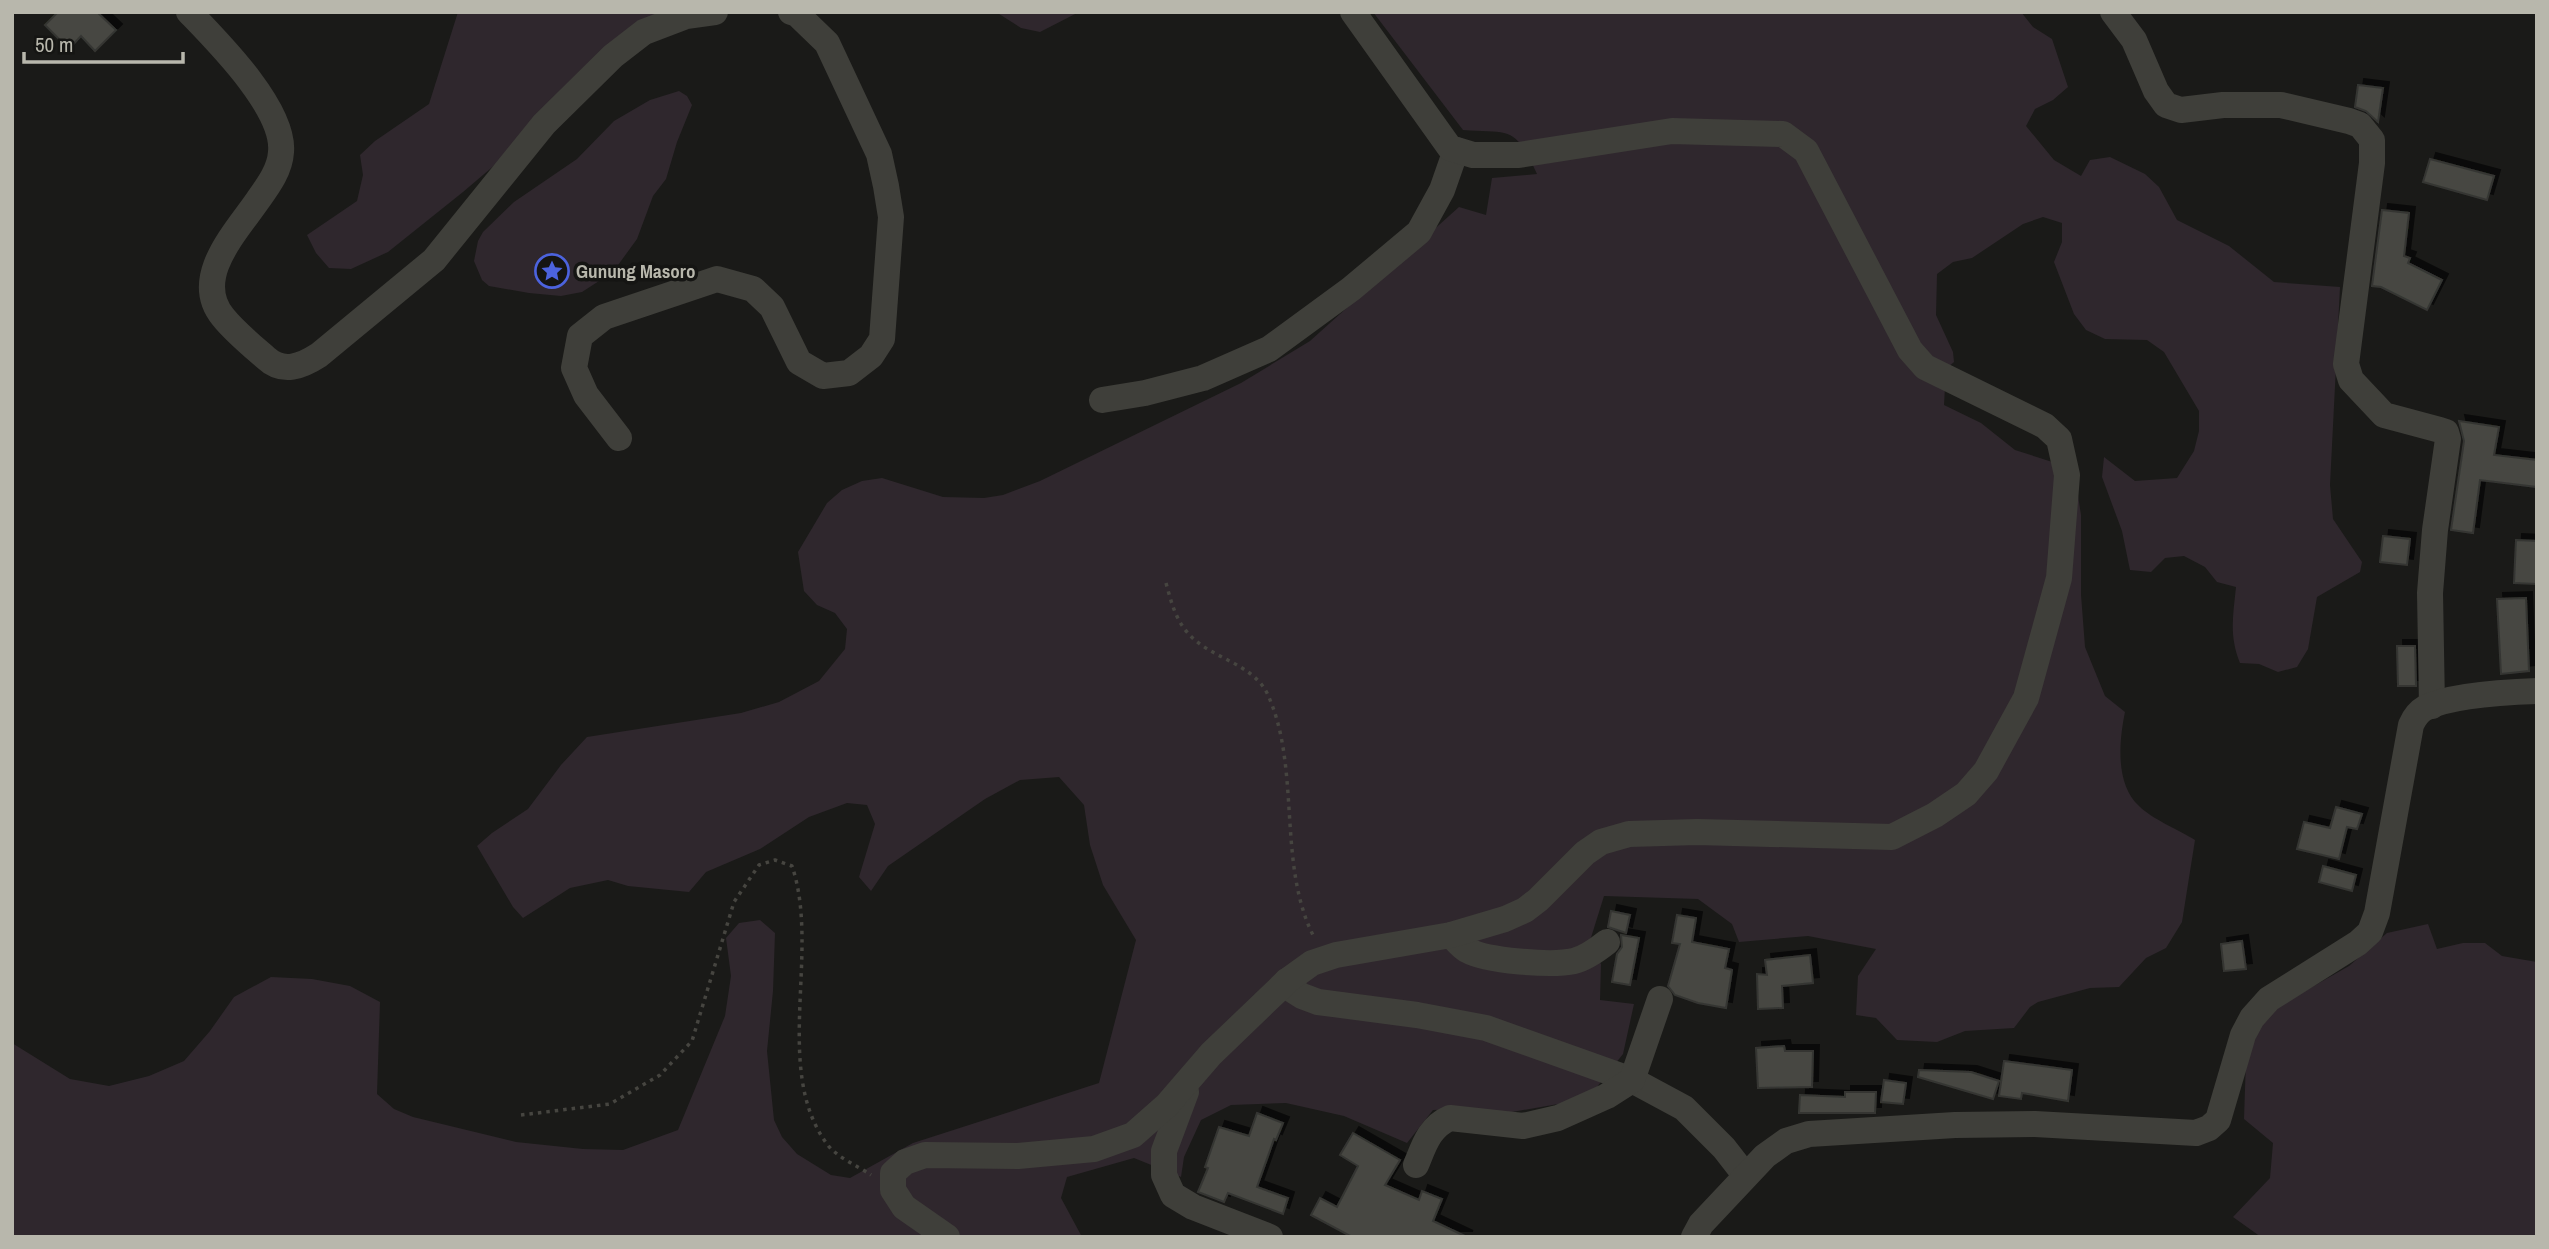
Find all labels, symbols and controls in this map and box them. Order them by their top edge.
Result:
scale bar [24,21,184,65]
text: 50 m [35,30,73,59]
place icon: Gunung Masoro [533,252,571,290]
place label: Gunung Masoro [576,258,695,284]

